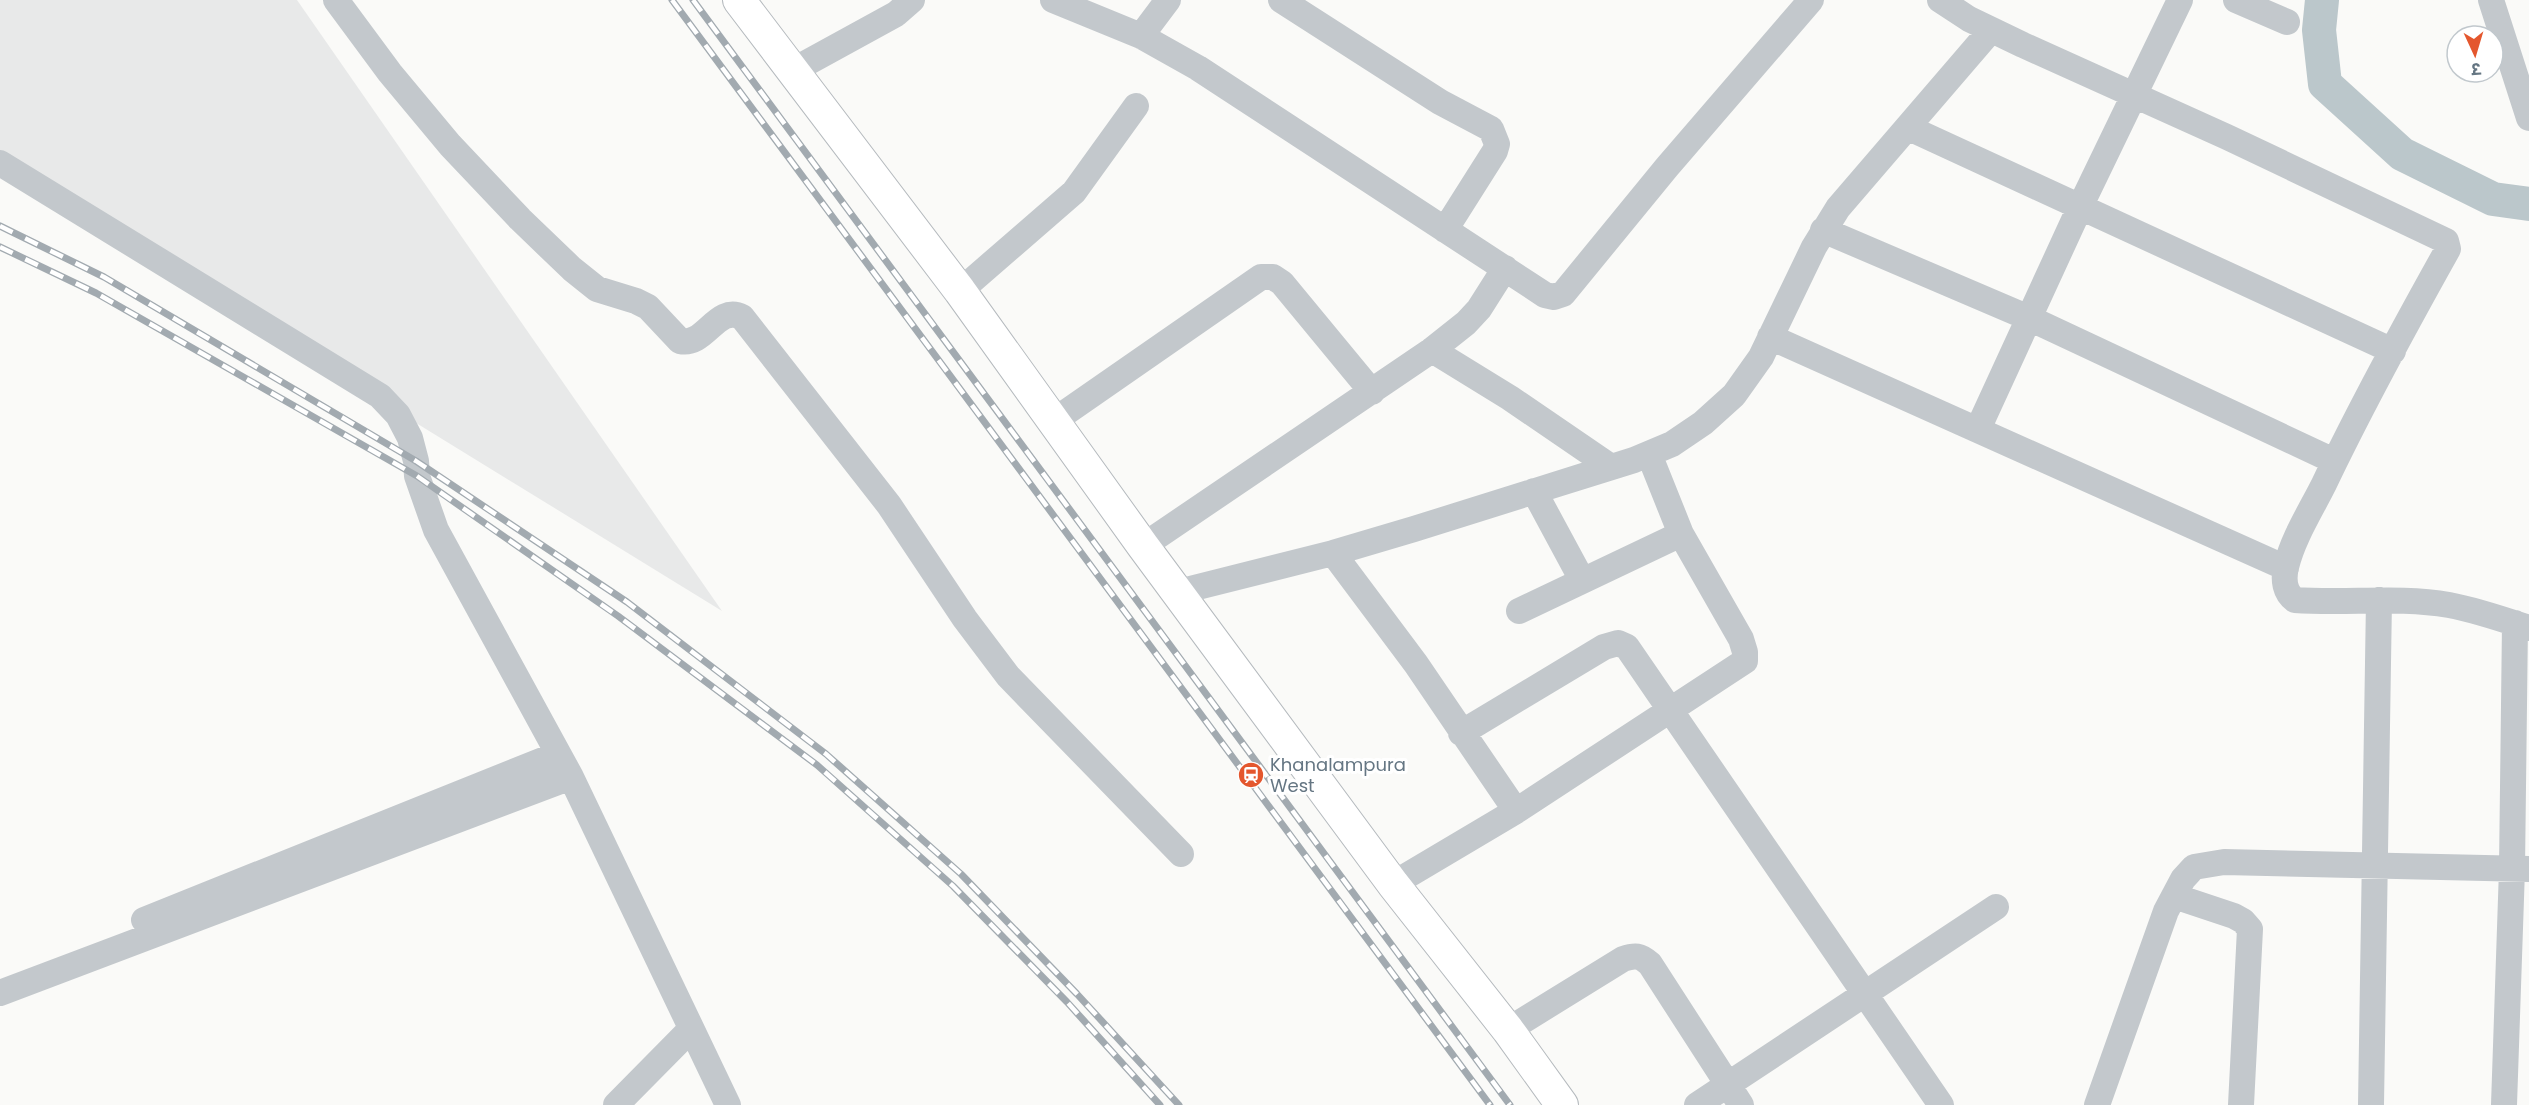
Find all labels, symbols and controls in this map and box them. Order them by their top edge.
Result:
north arrow [2445,24,2505,84]
text: उ [2470,57,2482,80]
place label: Khanalampura West [1270,752,1406,798]
station icon: Khanalampura West [1236,760,1266,790]

